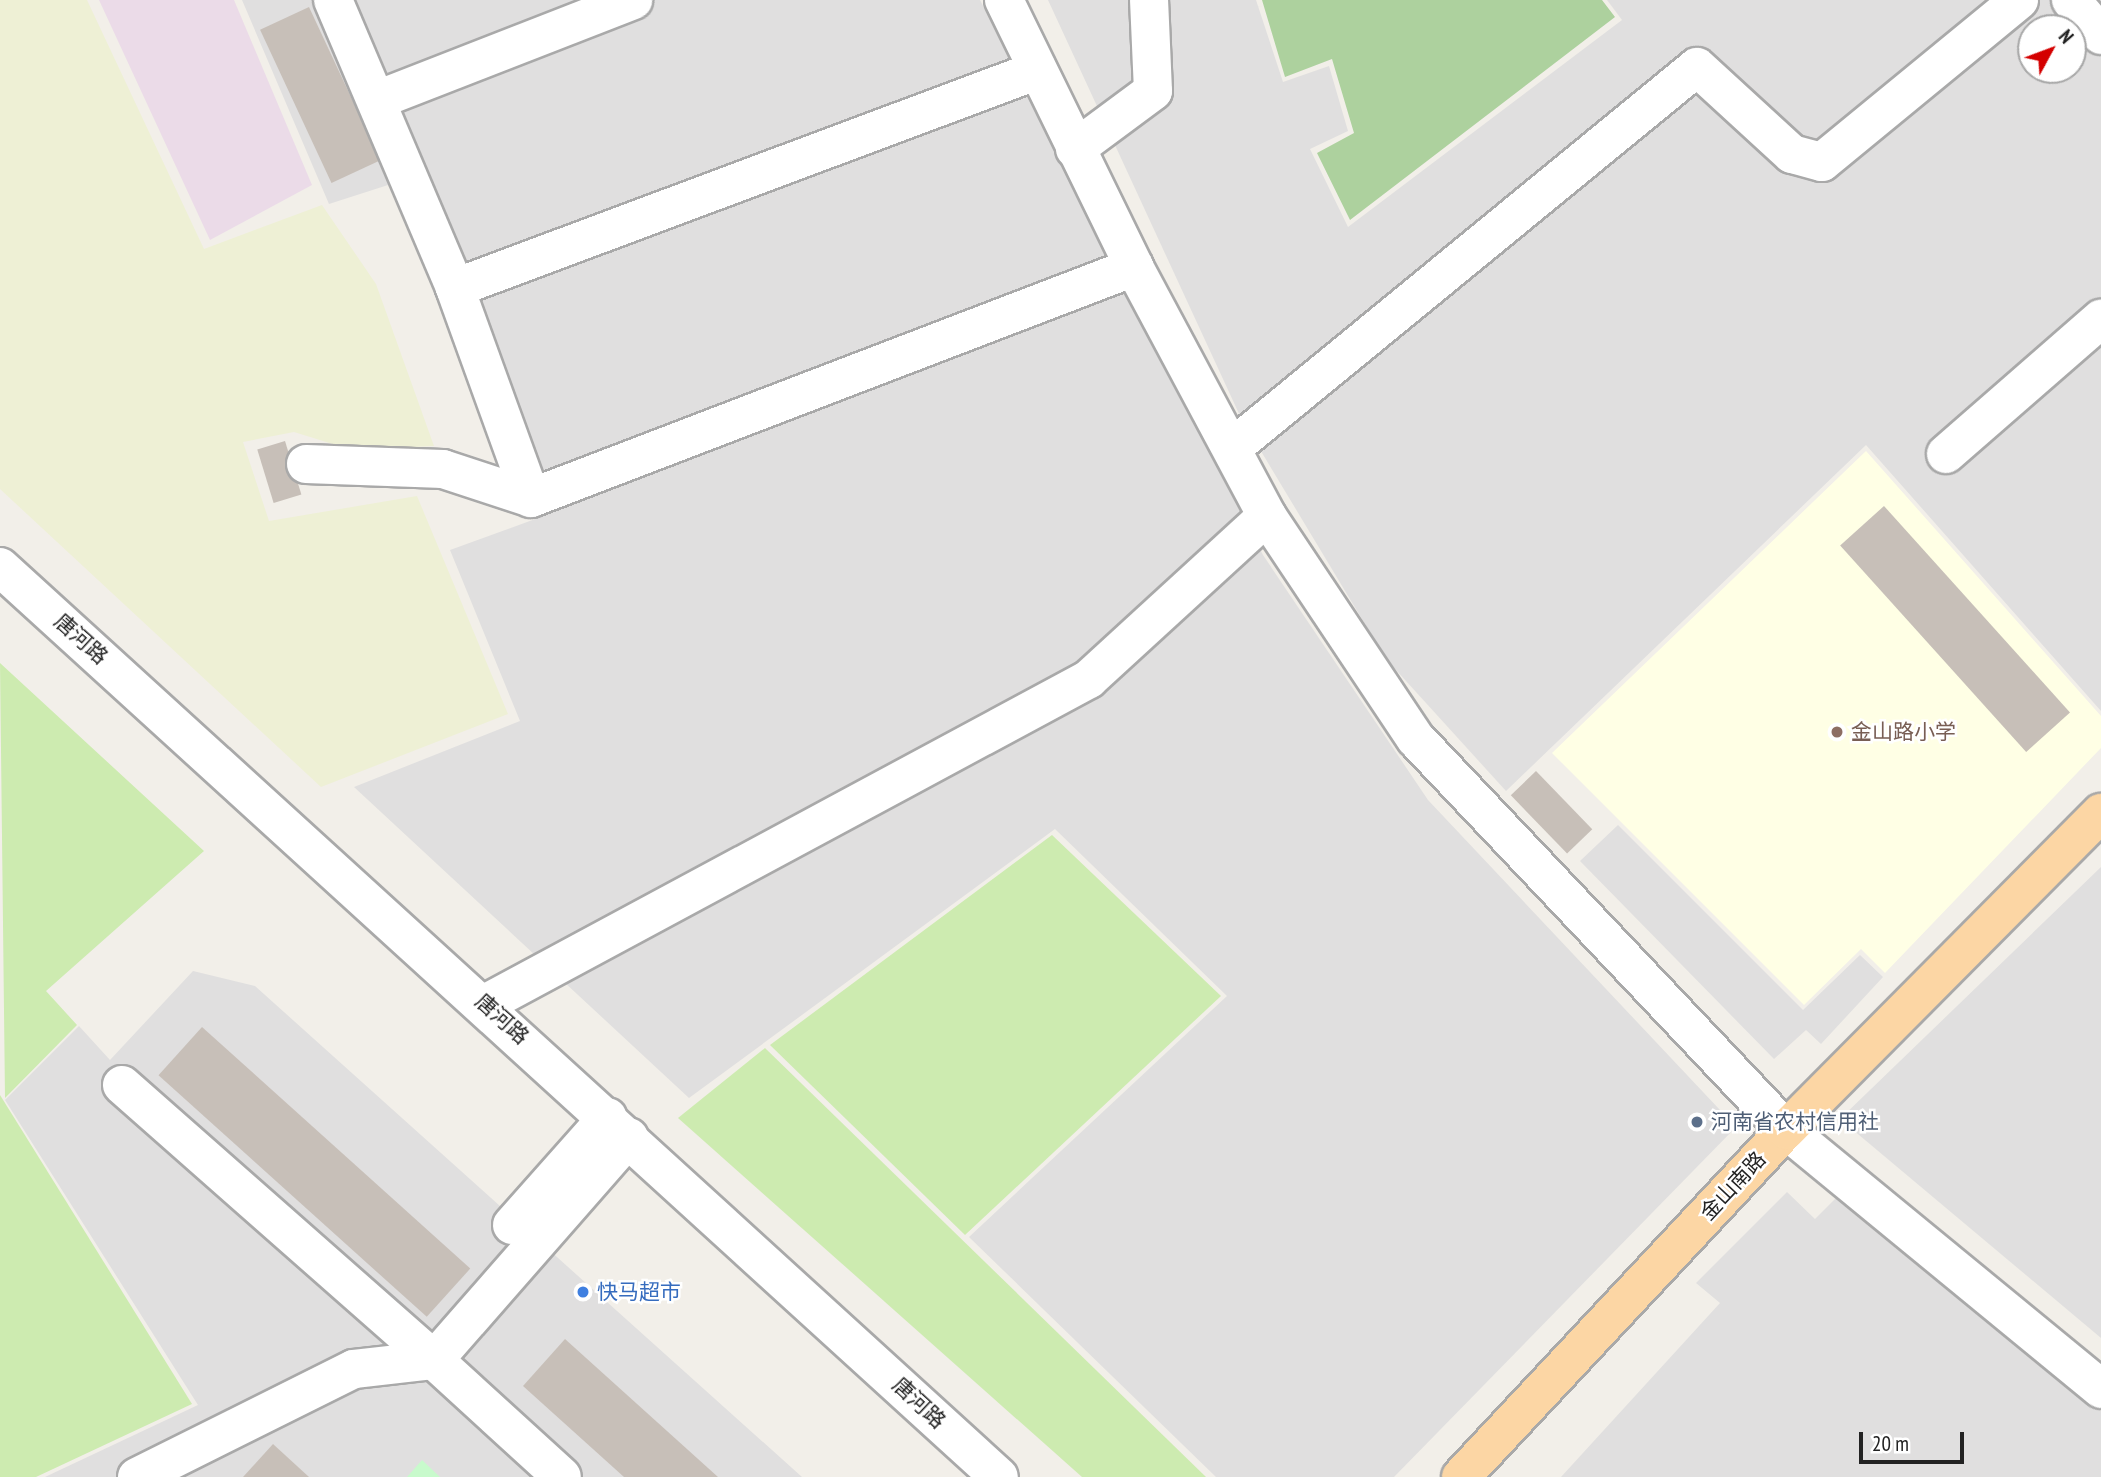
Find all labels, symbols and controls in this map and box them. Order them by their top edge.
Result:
north arrow [2017,14,2087,84]
text: N [2054,25,2079,48]
street label: 唐河路 [49,609,113,669]
place label: 金山路小学 [1851,719,1956,745]
marker: 金山路小学 [1829,724,1845,740]
street label: 唐河路 [470,989,534,1049]
place label: 河南省农村信用社 [1711,1109,1879,1135]
marker: 河南省农村信用社 [1689,1114,1705,1130]
street label: 金山南路 [1695,1147,1771,1225]
place label: 快马超市 [597,1279,681,1305]
marker: 快马超市 [575,1284,591,1300]
street label: 唐河路 [887,1372,951,1434]
scale bar [1863,1418,1968,1462]
text: 20 m [1872,1430,1909,1457]

